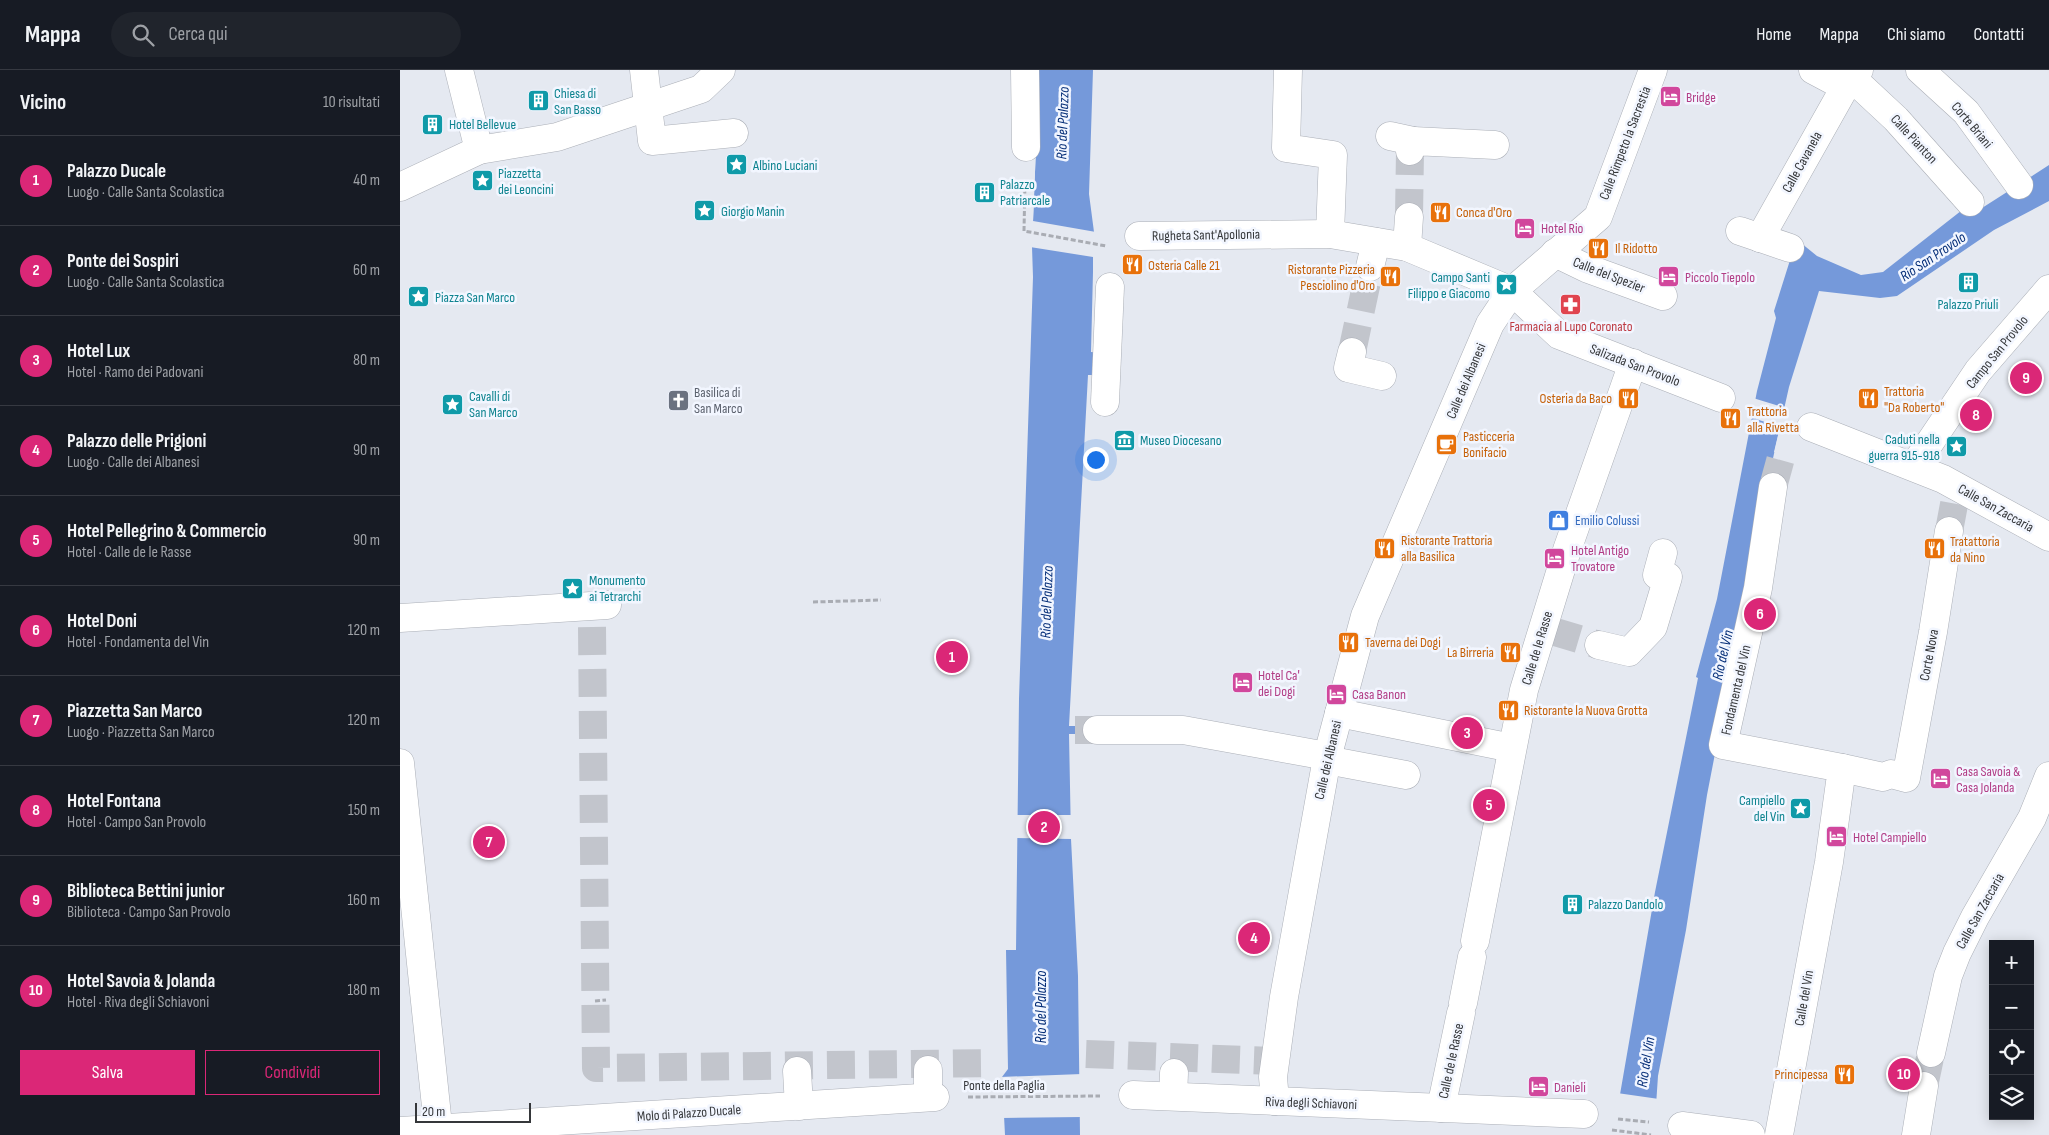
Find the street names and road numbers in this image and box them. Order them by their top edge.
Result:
street label: Calle Rimpeto la Sacrestia [1595,84,1655,202]
street label: Corte Briani [1948,98,1996,152]
street label: Calle Pianton [1887,111,1941,167]
street label: Calle Cavanela [1778,129,1826,195]
street label: Rugheta Sant'Apollonia [1152,226,1260,244]
street label: Calle del Spezier [1570,253,1648,297]
street label: Campo San Provolo [1962,312,2032,392]
street label: Salizada San Provolo [1587,340,1683,390]
street label: Calle dei Albanesi [1442,341,1490,421]
street label: Calle San Zaccaria [1955,480,2037,536]
street label: Calle de le Rasse [1518,609,1556,687]
street label: Corte Nova [1916,628,1942,682]
street label: Fondamenta del Vin [1717,643,1755,737]
street label: Calle dei Albanesi [1311,719,1345,801]
street label: Calle San Zaccaria [1952,870,2008,952]
street label: Calle del Vin [1791,969,1817,1027]
street label: Calle de le Rasse [1435,1022,1467,1100]
street label: Ponte della Paglia [963,1077,1045,1094]
street label: Riva degli Schiavoni [1265,1093,1357,1113]
street label: Molo di Palazzo Ducale [636,1101,742,1125]

